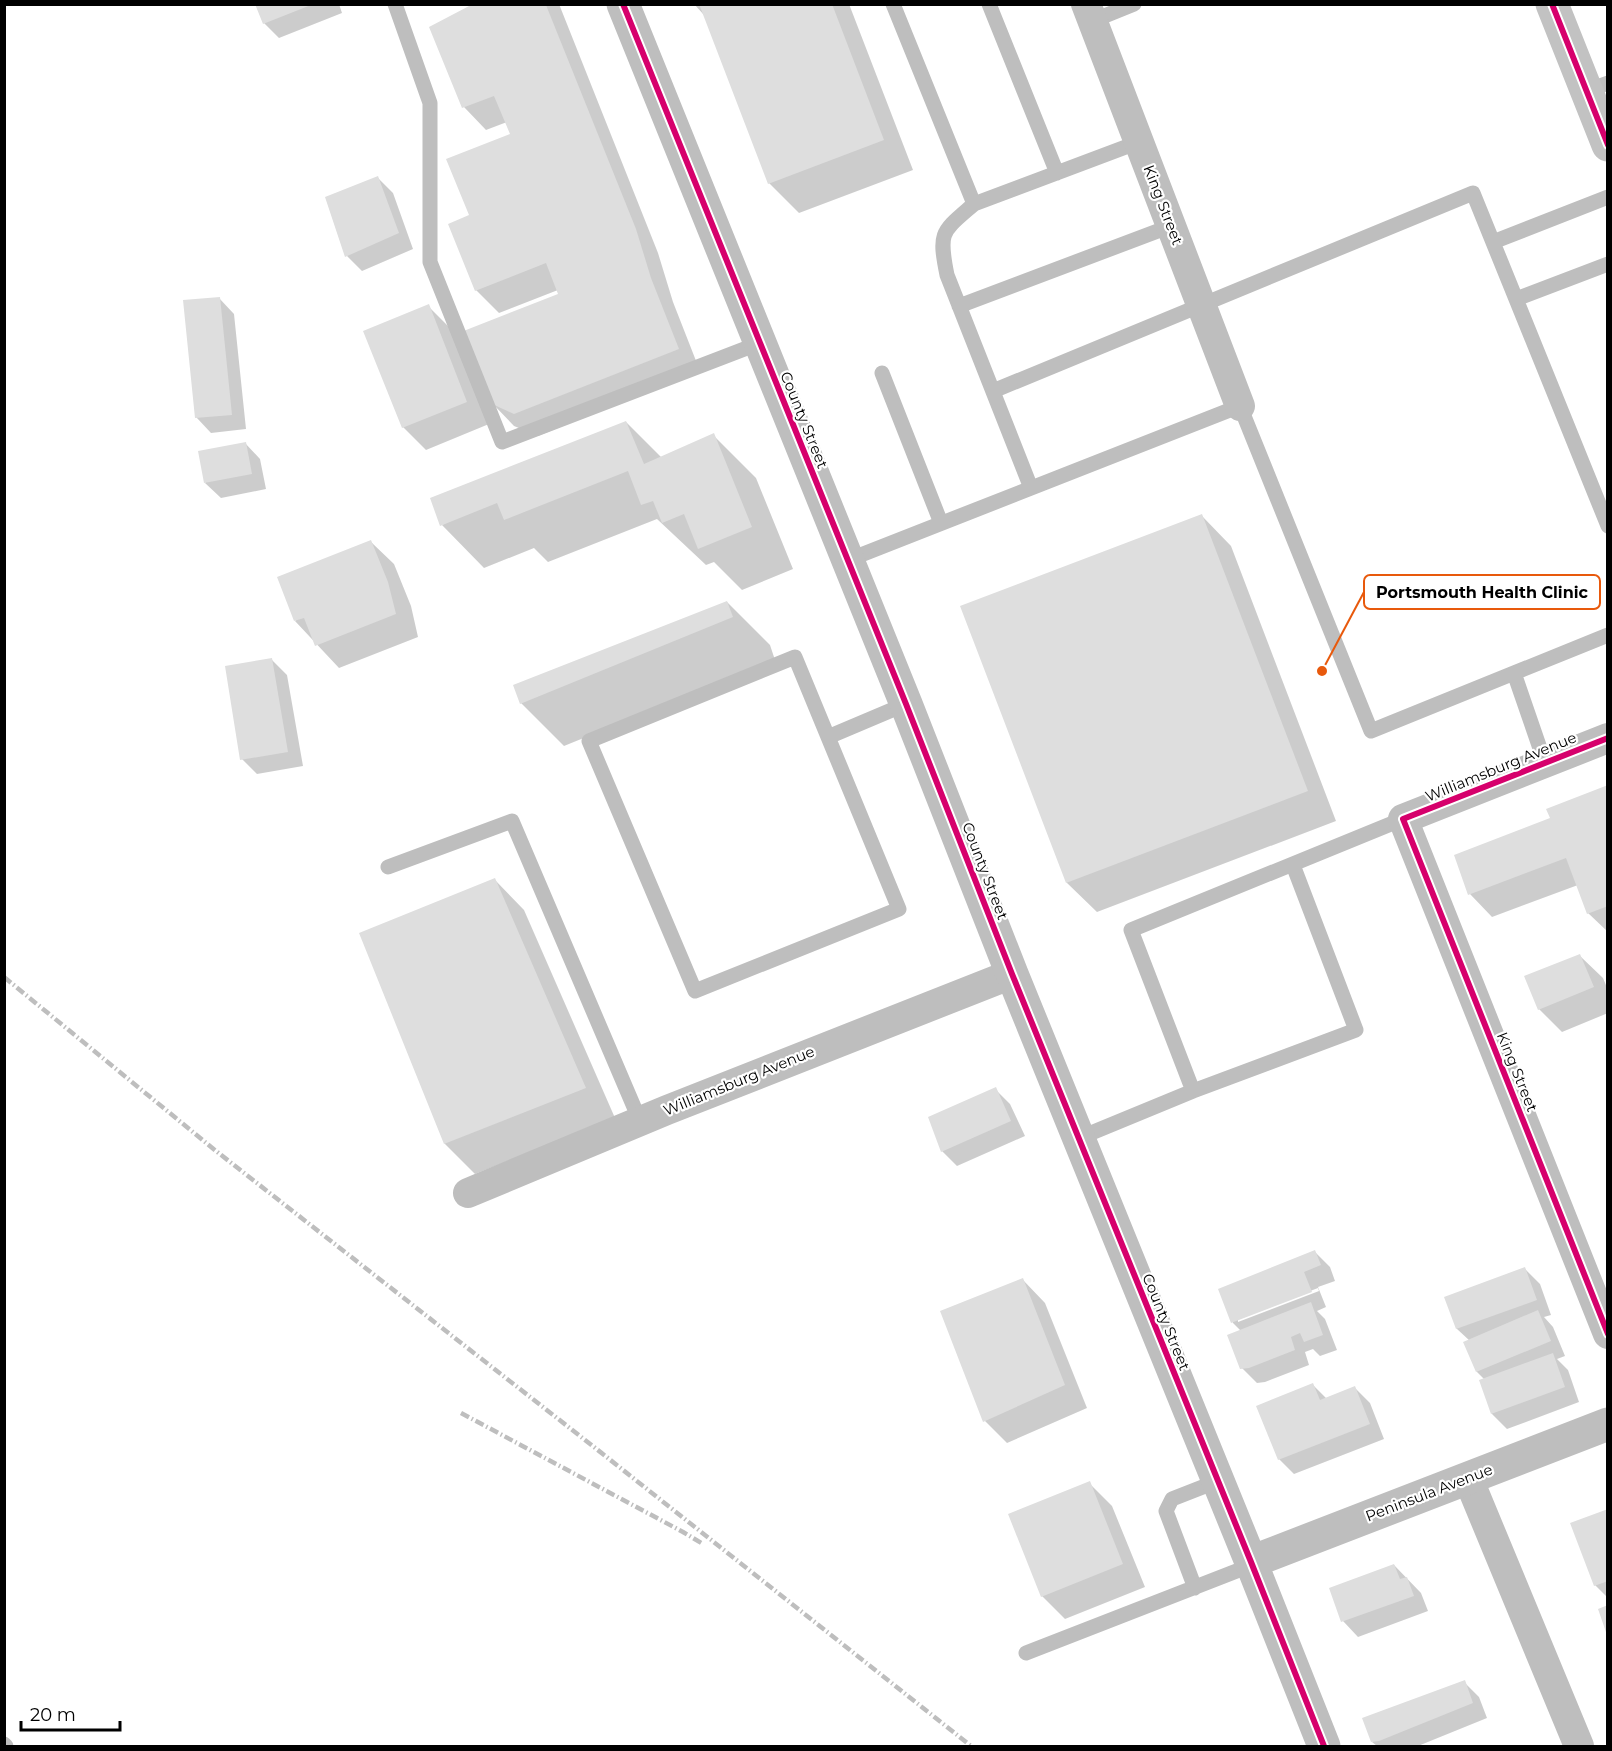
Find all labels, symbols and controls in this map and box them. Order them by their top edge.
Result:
street label: King Street [1139,162,1187,248]
street label: County Street [776,369,833,471]
callout: Portsmouth Health Clinic [1364,575,1600,609]
text: Portsmouth Health Clinic [1376,583,1589,602]
street label: Williamsburg Avenue [1422,727,1579,806]
street label: County Street [958,819,1013,922]
street label: King Street [1493,1029,1542,1115]
street label: Williamsburg Avenue [660,1041,817,1120]
street label: County Street [1138,1271,1195,1373]
street label: Peninsula Avenue [1363,1460,1495,1526]
scale bar [21,1694,120,1732]
text: 20 m [30,1704,76,1726]

